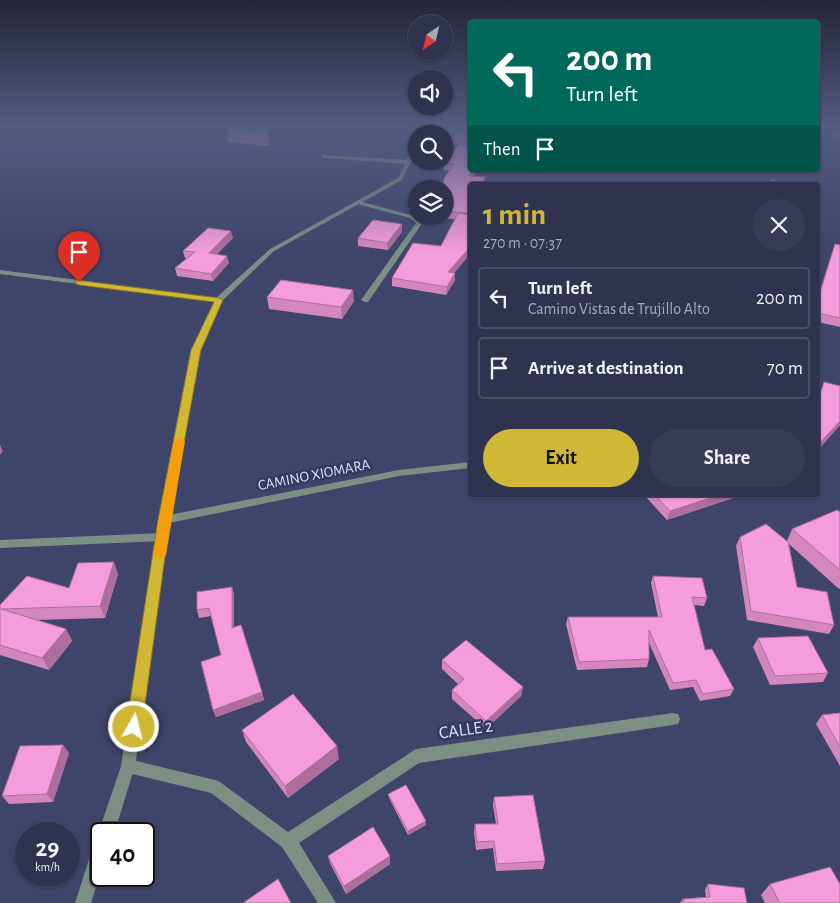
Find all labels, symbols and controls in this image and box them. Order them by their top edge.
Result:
north arrow [408,15,452,60]
map controls [408,15,453,225]
icon: left [483,40,548,105]
text: 200 m [566,42,653,77]
button: sound [408,70,453,115]
text: Turn left [566,83,638,105]
button: search [408,125,453,170]
icon: arrive [531,135,559,163]
text: Then [483,140,521,159]
button: layers [408,180,453,225]
button: close [753,199,805,251]
text: 1 min [483,200,546,230]
pin [58,231,100,282]
text: 270 m · 07:37 [483,235,562,251]
icon: arrive [65,238,93,266]
text: Turn left [528,279,592,298]
icon: left [485,284,513,312]
text: 200 m [756,289,803,308]
text: Camino Vistas de Trujillo Alto [528,301,710,317]
icon: arrive [485,354,513,382]
text: Arrive at destination [528,359,684,378]
text: 70 m [767,359,803,378]
button: Exit [483,429,639,487]
button: Share [649,429,805,487]
street label: CAMINO XIOMARA [257,457,372,493]
position arrow [107,700,159,752]
street label: CALLE 2 [438,717,494,743]
speed limit sign: 40 [90,822,155,887]
text: 29 [36,836,59,861]
text: km/h [35,861,60,873]

